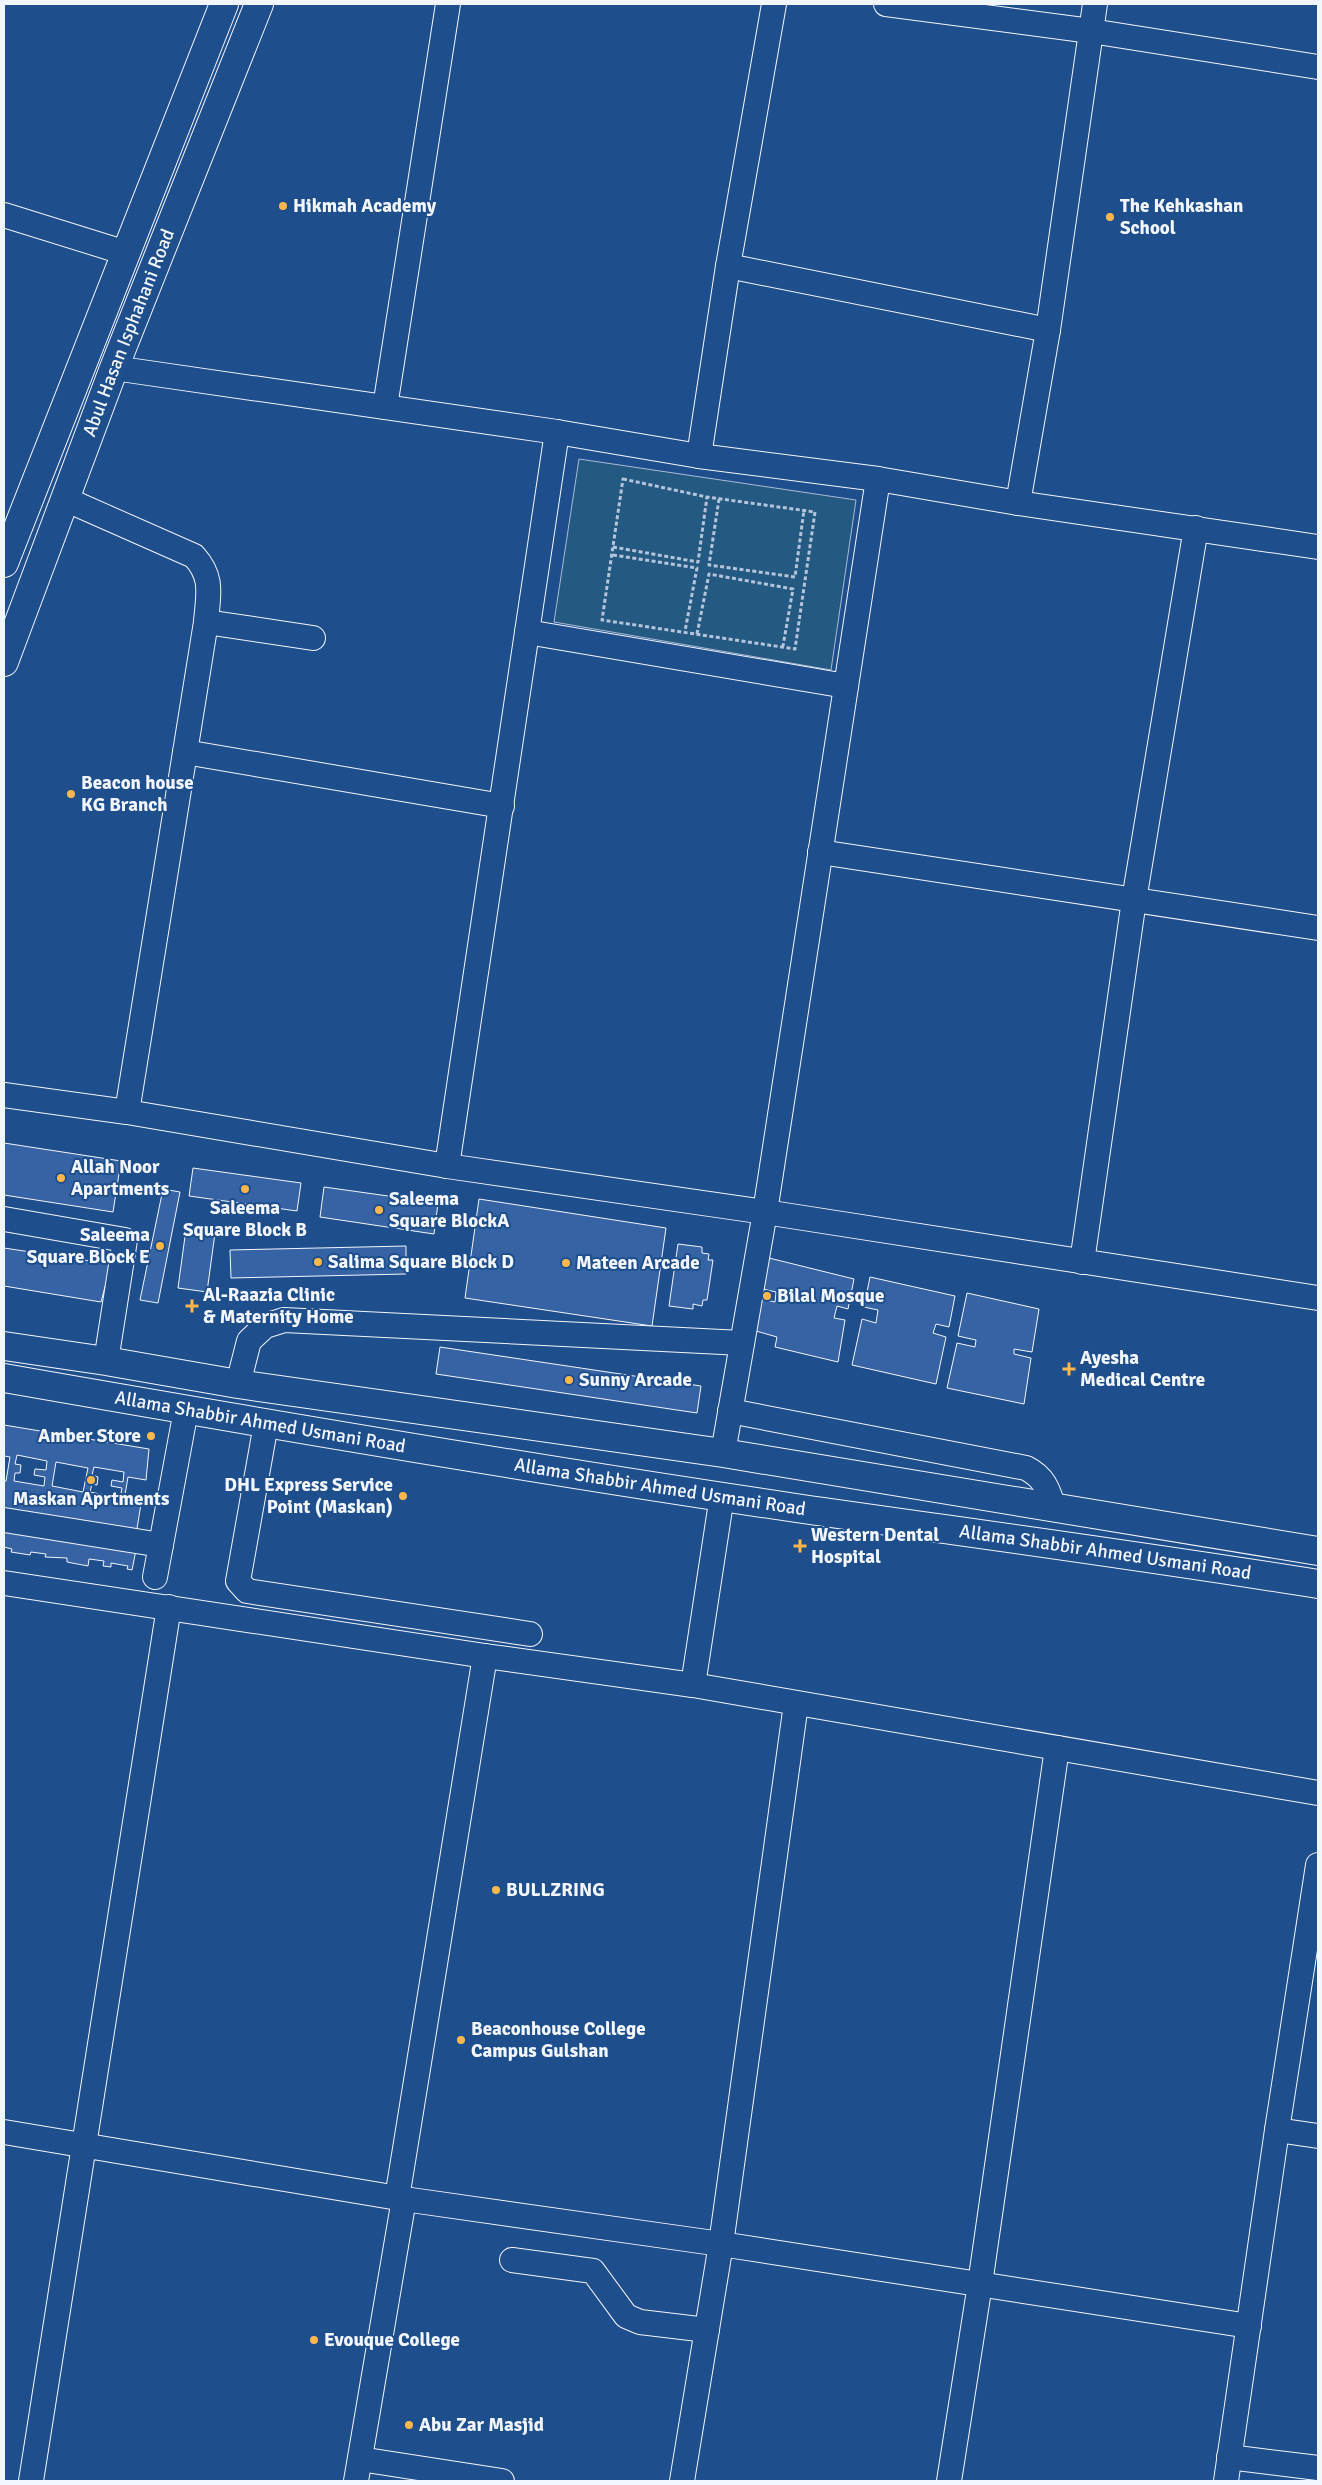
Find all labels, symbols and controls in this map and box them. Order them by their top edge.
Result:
place label: Hikmah Academy [293,194,437,218]
place label: The Kehkashan School [1120,194,1244,240]
marker: Hikmah Academy [277,200,289,212]
marker: The Kehkashan School [1104,211,1116,223]
street label: Abul Hasan Isphahani Road [77,225,180,440]
place label: Beacon house KG Branch [81,771,194,817]
marker: Beacon house KG Branch [65,788,77,800]
place label: Allah Noor Apartments [71,1155,169,1201]
marker: Allah Noor Apartments [55,1172,67,1184]
marker: Saleema Square Block B [239,1183,251,1195]
place label: Saleema Square BlockA [389,1187,509,1233]
place label: Saleema Square Block B [183,1196,307,1242]
marker: Saleema Square BlockA [373,1204,385,1216]
place label: Saleema Square Block E [27,1223,150,1269]
marker: Saleema Square Block E [154,1240,166,1252]
place label: Salima Square Block D [328,1250,514,1274]
place label: Mateen Arcade [576,1251,700,1275]
marker: Salima Square Block D [312,1256,324,1268]
marker: Mateen Arcade [560,1257,572,1269]
place label: Al-Raazia Clinic & Maternity Home [203,1283,354,1329]
place label: Bilal Mosque [777,1284,884,1308]
marker: Bilal Mosque [761,1290,773,1302]
marker: Al-Raazia Clinic & Maternity Home [185,1299,199,1313]
place label: Ayesha Medical Centre [1080,1346,1205,1392]
marker: Ayesha Medical Centre [1062,1362,1076,1376]
place label: Sunny Arcade [579,1368,692,1392]
marker: Sunny Arcade [563,1374,575,1386]
street label: Allama Shabbir Ahmed Usmani Road [113,1385,407,1459]
place label: Amber Store [38,1424,141,1448]
marker: Amber Store [145,1430,157,1442]
street label: Allama Shabbir Ahmed Usmani Road [512,1453,807,1521]
place label: DHL Express Service Point (Maskan) [224,1473,393,1519]
marker: Maskan Aprtments [85,1474,97,1486]
place label: Maskan Aprtments [13,1487,169,1511]
marker: DHL Express Service Point (Maskan) [397,1490,409,1502]
street label: Allama Shabbir Ahmed Usmani Road [958,1519,1253,1585]
place label: Western Dental Hospital [811,1523,939,1569]
marker: Western Dental Hospital [793,1539,807,1553]
place label: BULLZRING [506,1878,605,1902]
marker: BULLZRING [490,1884,502,1896]
place label: Beaconhouse College Campus Gulshan [471,2017,646,2063]
marker: Beaconhouse College Campus Gulshan [455,2034,467,2046]
place label: Evouque College [324,2328,460,2352]
marker: Evouque College [308,2334,320,2346]
place label: Abu Zar Masjid [419,2413,544,2437]
marker: Abu Zar Masjid [403,2419,415,2431]

